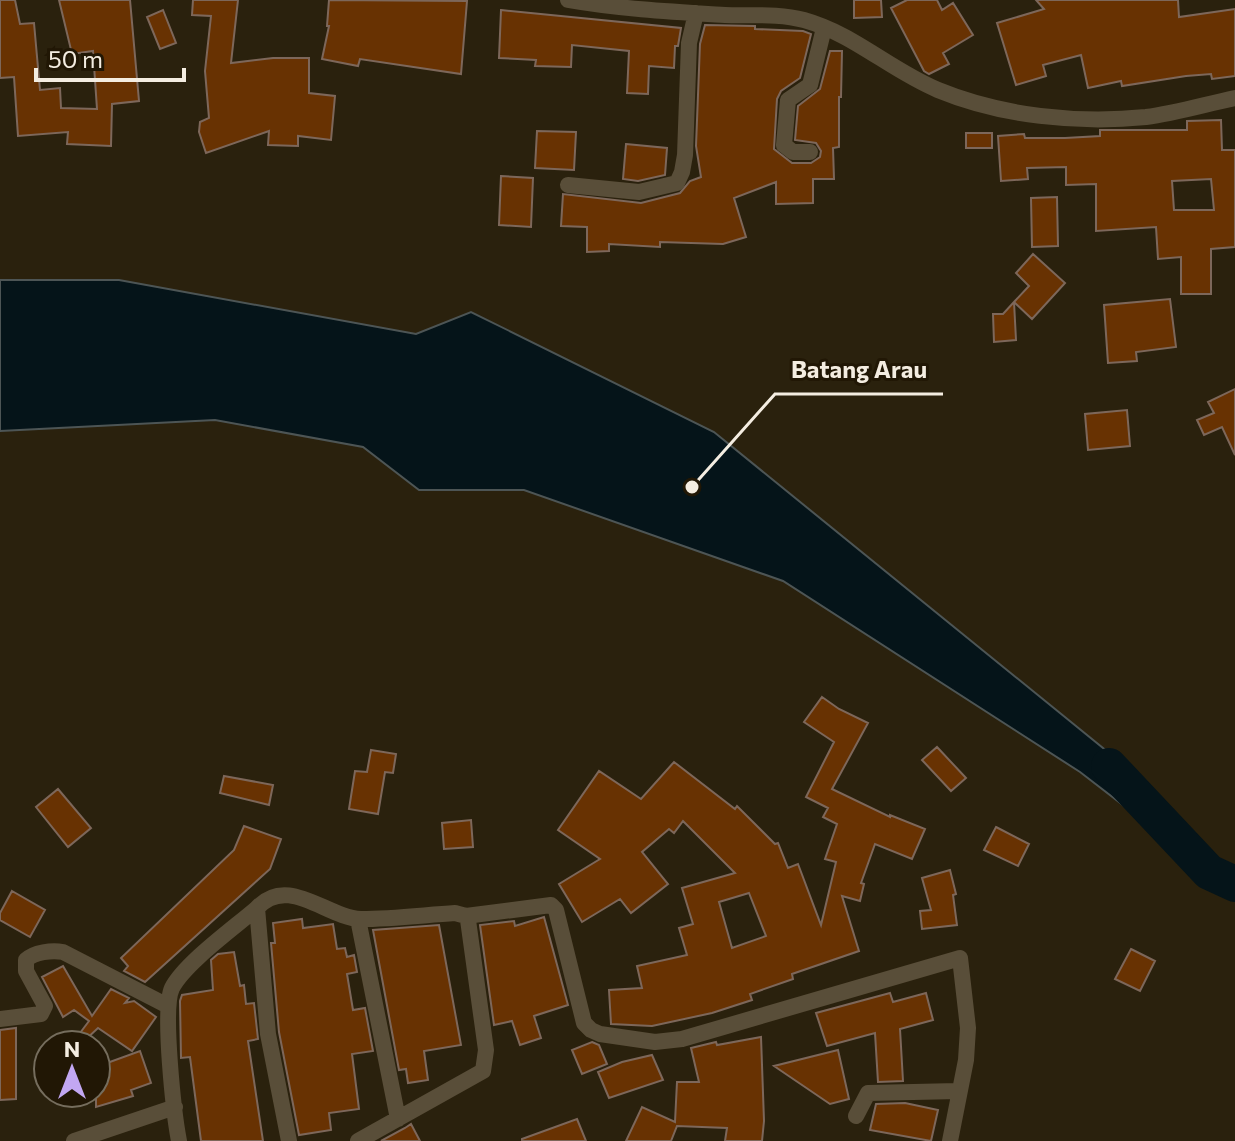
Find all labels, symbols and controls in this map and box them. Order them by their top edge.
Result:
scale bar [36,32,184,82]
text: 50 m [48,44,103,73]
callout: Batang Arau [775,346,943,394]
text: Batang Arau [791,354,927,383]
north arrow [32,1029,112,1109]
text: N [64,1035,80,1062]

